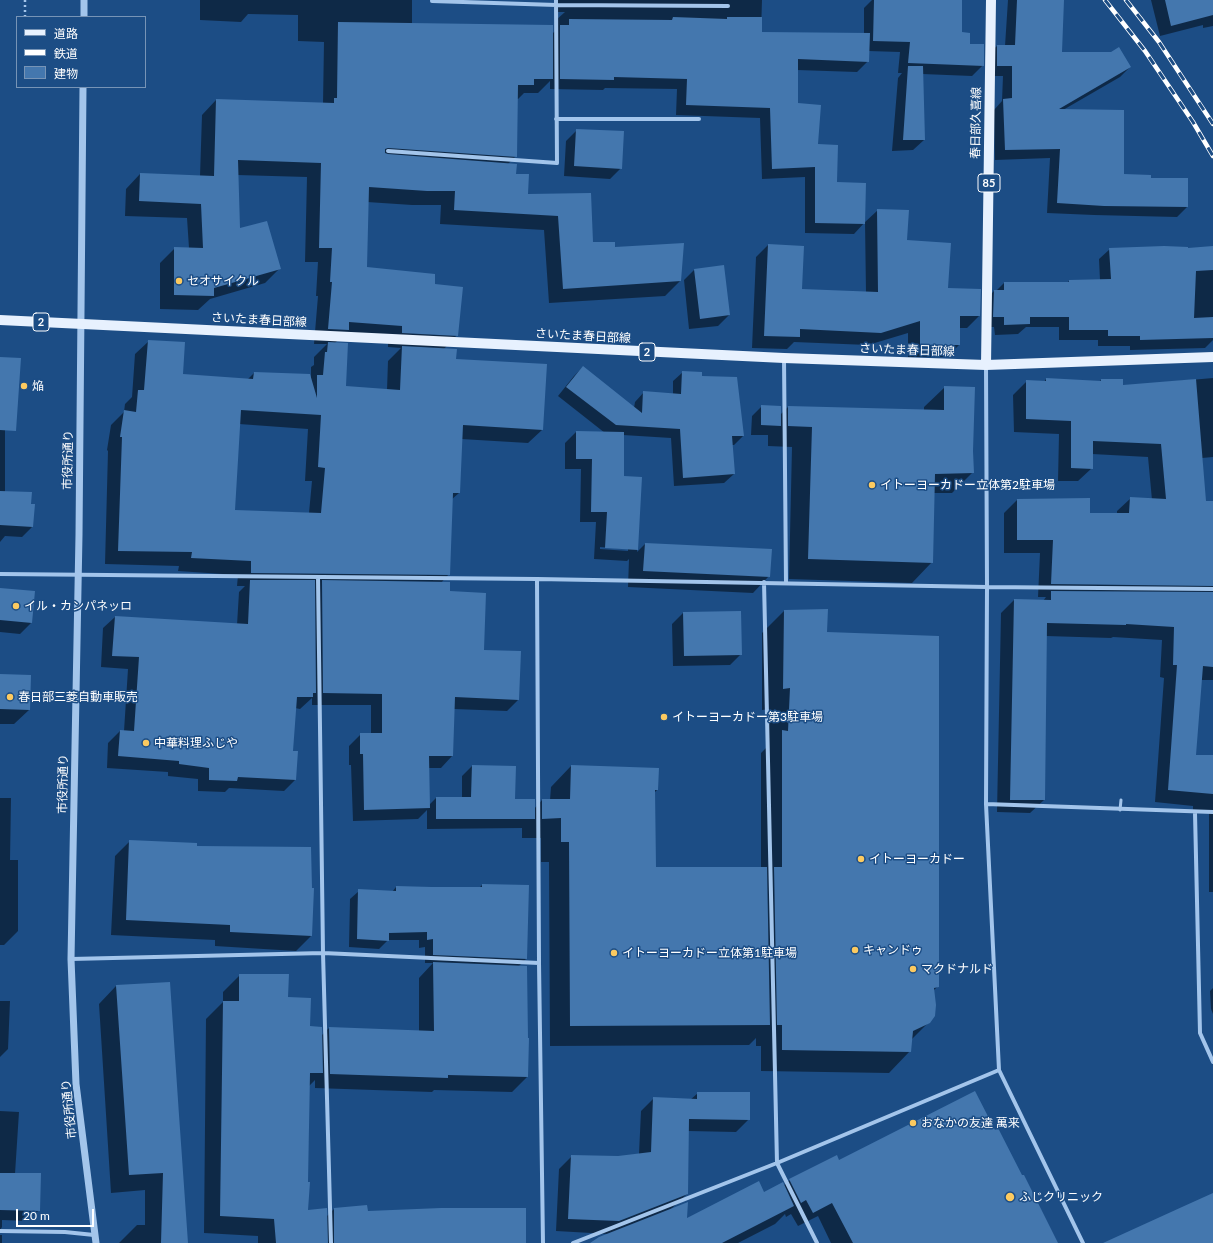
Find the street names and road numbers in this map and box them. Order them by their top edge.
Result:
street label: 春日部久喜線 [968,87,984,159]
road number: 85 [978,174,1000,192]
street label: さいたま春日部線 [211,310,307,330]
road number: 2 [33,313,49,331]
street label: さいたま春日部線 [535,326,631,346]
street label: さいたま春日部線 [859,341,955,359]
road number: 2 [639,343,655,361]
street label: 市役所通り [60,430,76,490]
street label: 市役所通り [55,754,71,814]
street label: 市役所通り [59,1078,79,1140]

